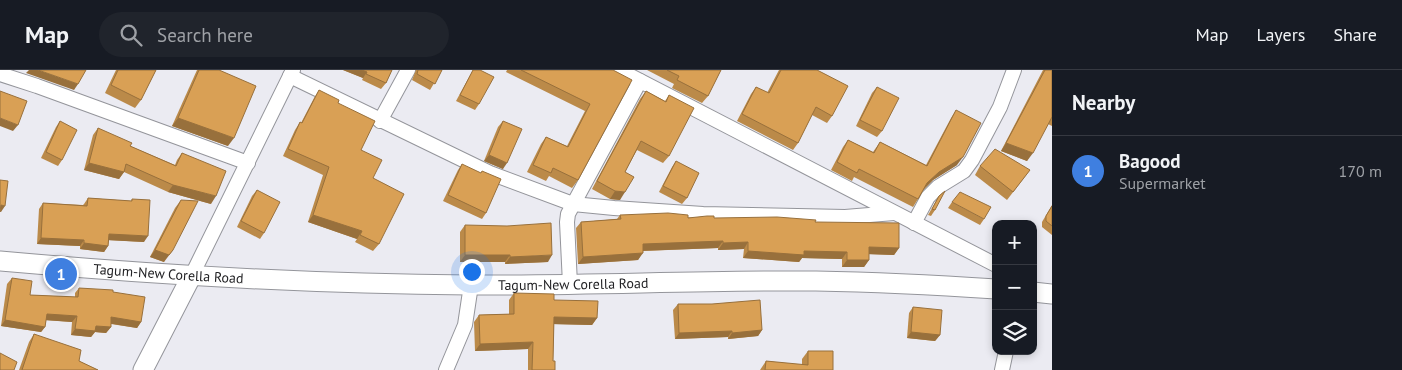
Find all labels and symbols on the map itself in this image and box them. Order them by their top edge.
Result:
pin: 1 [45,255,77,293]
your location [459,259,485,285]
street label: Tagum-New Corella Road [93,260,244,287]
street label: Tagum-New Corella Road [498,274,649,294]

